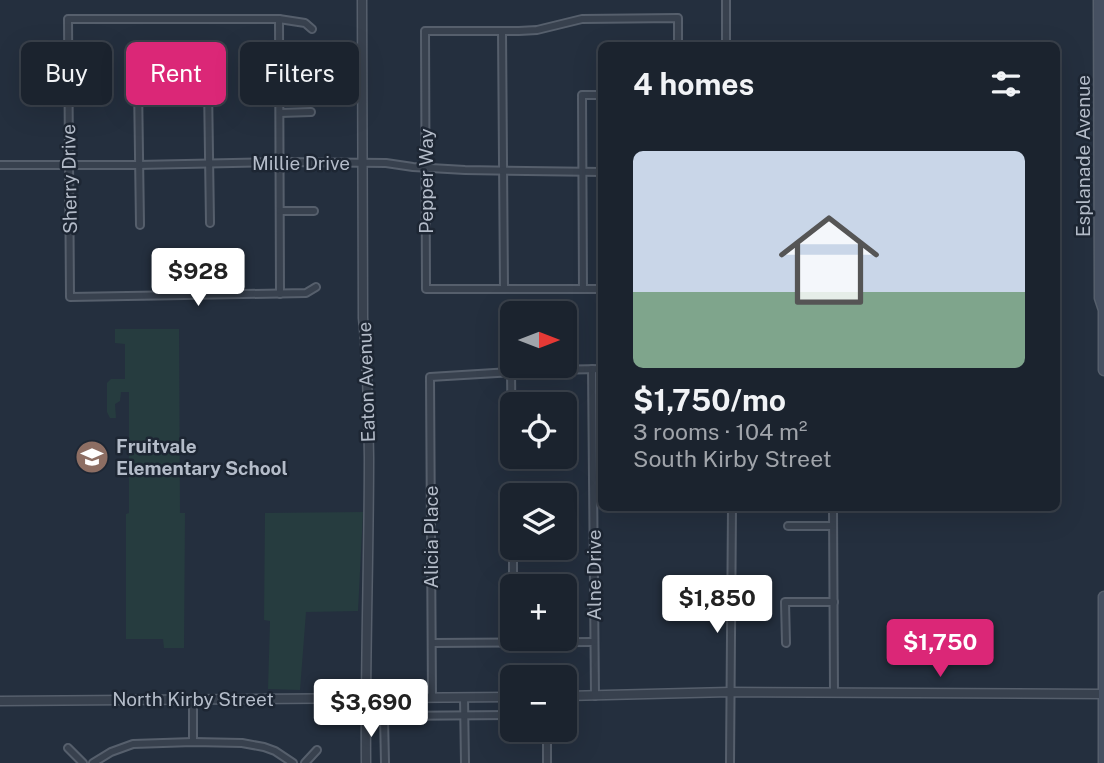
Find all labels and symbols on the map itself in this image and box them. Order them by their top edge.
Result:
street label: Esplanade Avenue [1072,75,1094,237]
street label: Sherry Drive [57,124,81,234]
street label: Pepper Way [415,128,437,234]
street label: Millie Drive [252,152,350,174]
pin: $928 [157,248,239,308]
north arrow [500,301,578,378]
street label: Eaton Avenue [353,321,379,443]
place label: Fruitvale Elementary School [116,435,288,479]
school or university icon: Fruitvale Elementary School [73,438,111,476]
street label: Alicia Place [420,485,442,589]
street label: Alne Drive [583,530,605,620]
pin: $1,850 [660,576,774,635]
pin: $1,750 [883,620,997,679]
pin: $3,690 [314,680,428,739]
street label: North Kirby Street [112,688,274,710]

